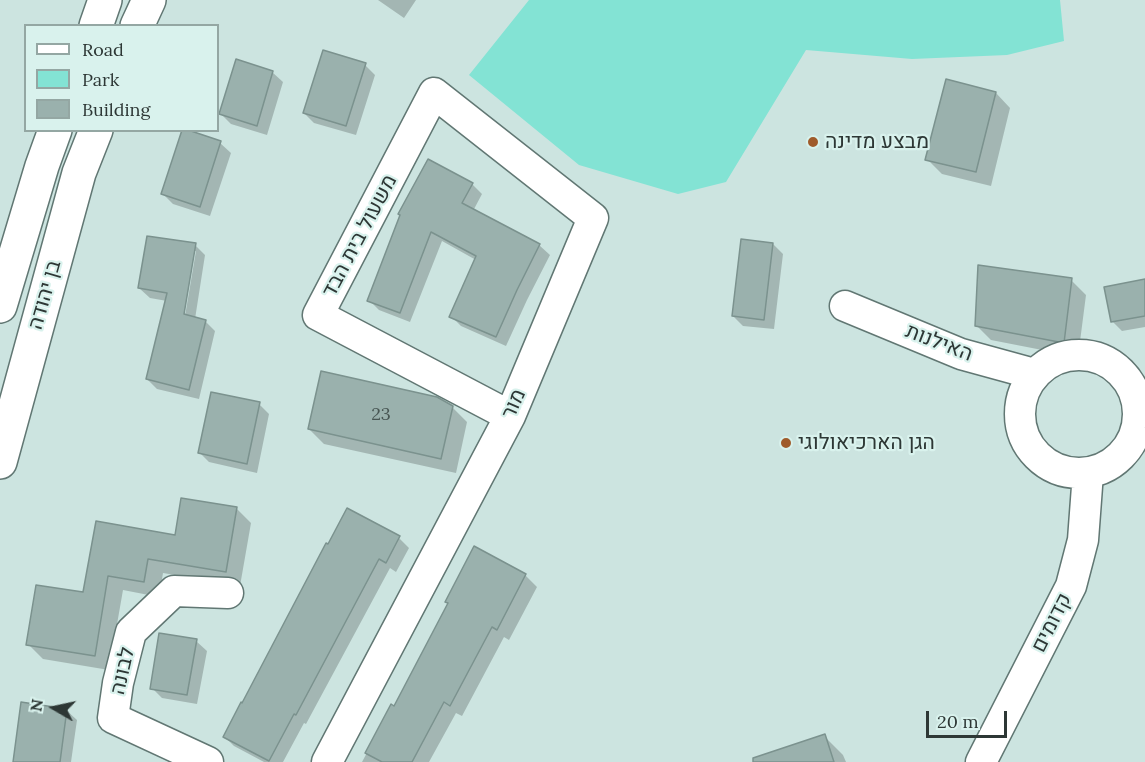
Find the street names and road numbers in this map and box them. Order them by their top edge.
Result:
street label: משעול בית הבד [317,170,403,302]
street label: בן יהודה [23,258,67,332]
street label: האילנות [902,319,976,367]
street label: מור [496,385,532,423]
street label: קדומים [1026,589,1078,657]
street label: לבונה [105,645,141,697]

